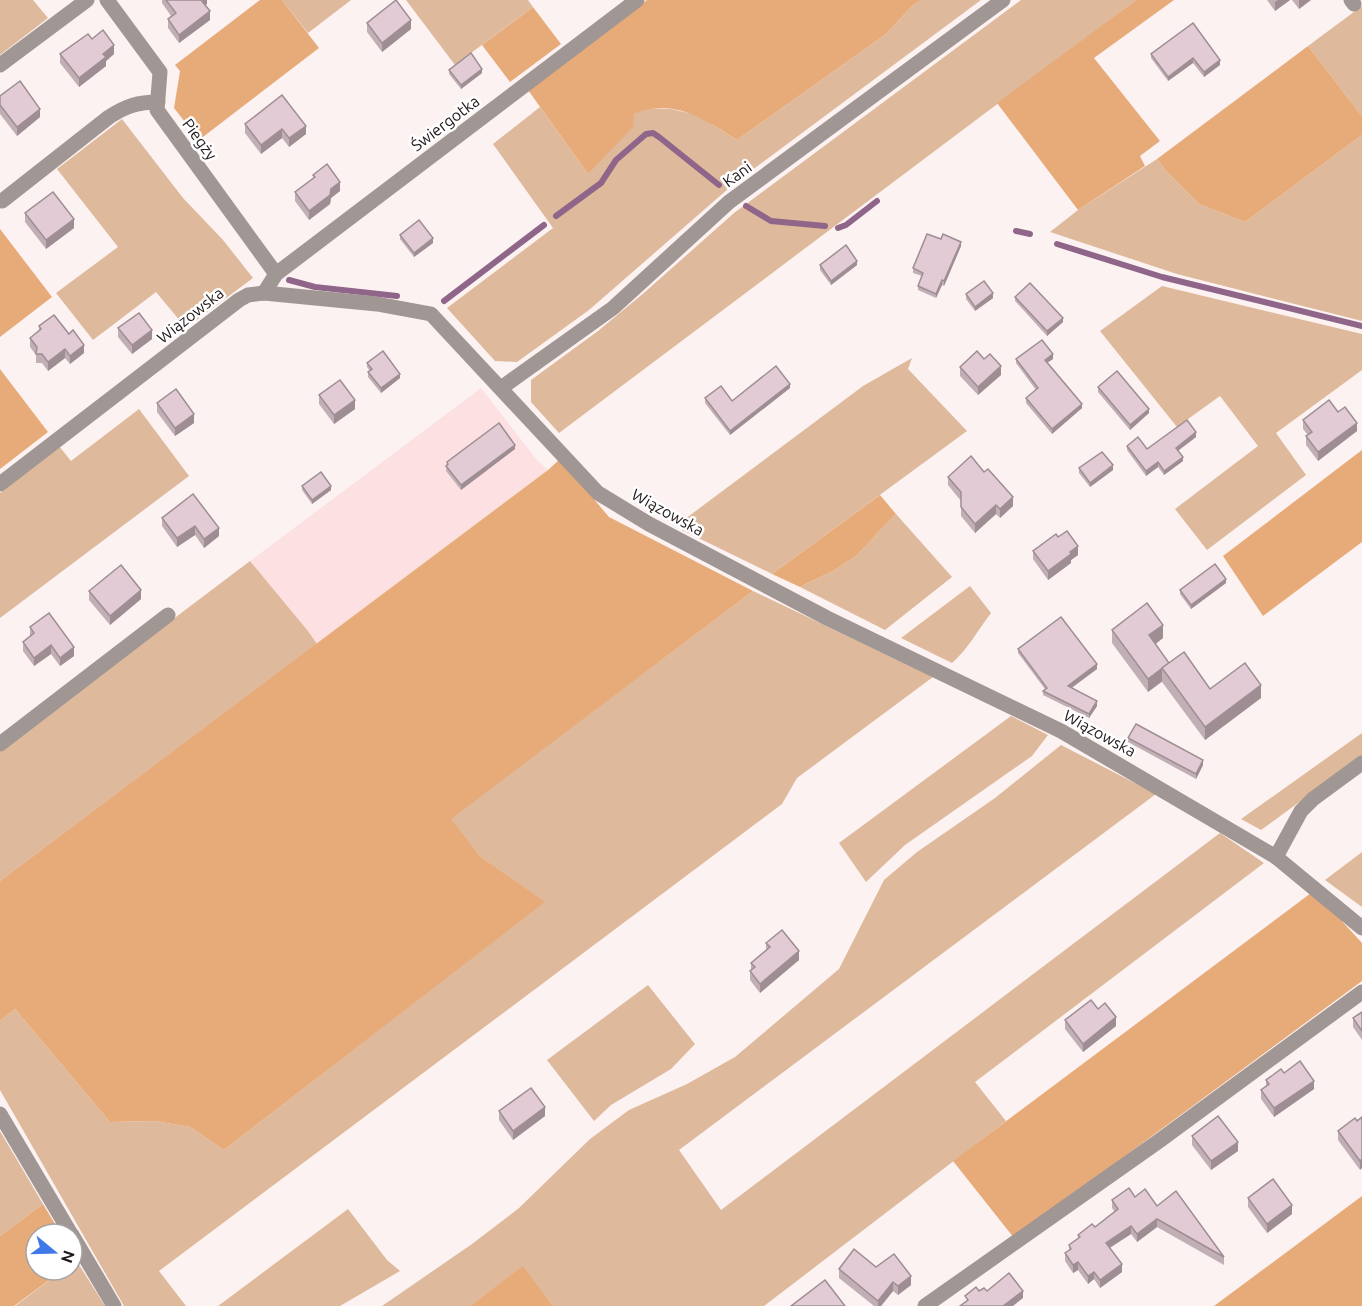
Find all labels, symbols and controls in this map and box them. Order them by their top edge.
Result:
street label: Świergotka [407,91,483,154]
street label: Piegży [179,115,221,163]
street label: Kani [719,158,755,190]
street label: Wiązowska [153,283,227,347]
street label: Wiązowska [629,485,707,539]
street label: Wiązowska [1061,706,1139,760]
north arrow [24,1222,84,1282]
text: N [58,1248,79,1265]

